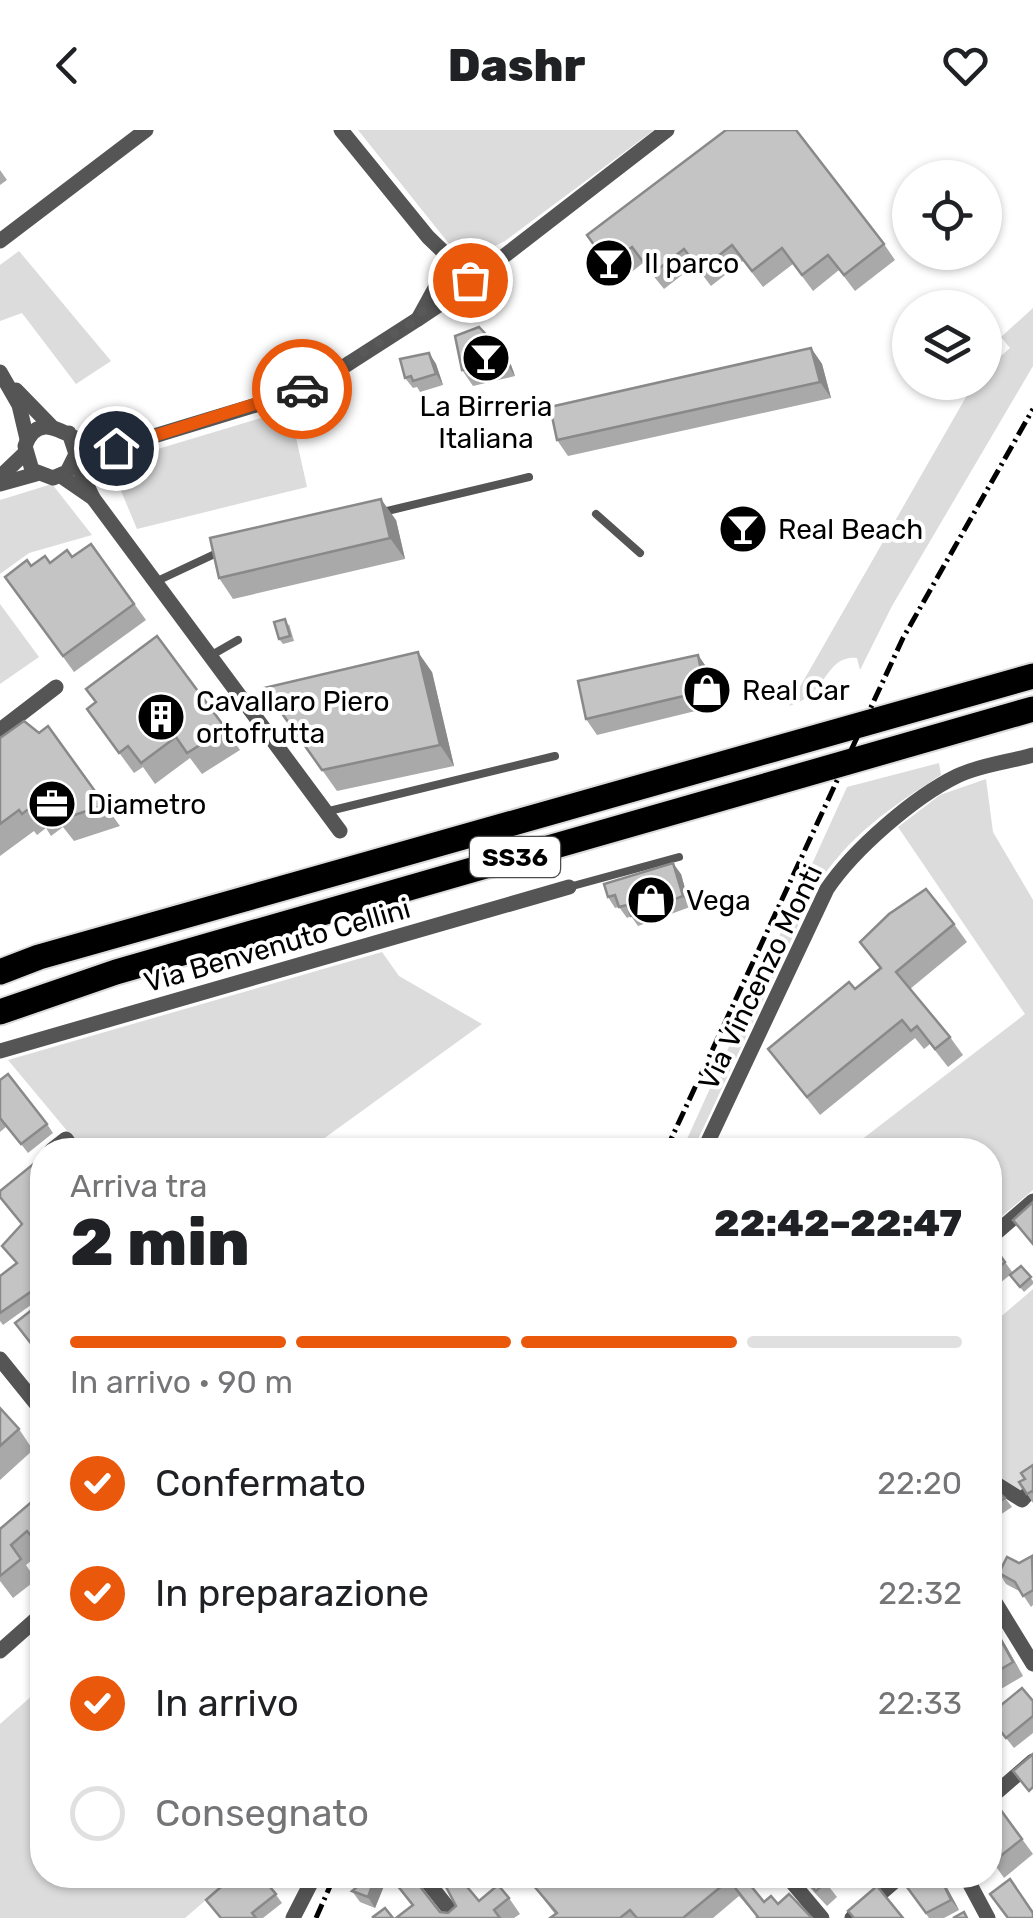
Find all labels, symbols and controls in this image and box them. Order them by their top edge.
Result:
icon: back [40,38,95,93]
icon: heart [938,38,993,93]
text: Dashr [448,39,585,92]
map controls [892,160,1002,400]
button: locate [892,160,1002,270]
bar icon: Il parco [583,237,635,289]
pin [428,238,513,323]
place label: Il parco [644,247,739,280]
icon: bag [443,253,498,308]
button: layers [892,290,1002,400]
bar icon: La Birreria Italiana [460,332,512,384]
courier [252,339,352,439]
icon: car [275,362,330,417]
place label: La Birreria Italiana [419,390,553,455]
pin [74,406,159,491]
icon: home [89,421,144,476]
bar icon: Real Beach [717,503,769,555]
place label: Real Beach [778,513,923,546]
shop icon: Real Car [681,664,733,716]
place label: Real Car [742,674,850,707]
place label: Cavallaro Piero ortofrutta [196,685,389,750]
building icon: Cavallaro Piero ortofrutta [135,691,187,743]
office icon: Diametro [26,778,78,830]
place label: Diametro [87,788,206,821]
road number: SS36 [470,837,560,877]
street label: Via Vincenzo Monti [692,859,829,1095]
shop icon: Vega [625,874,677,926]
place label: Vega [686,884,751,917]
street label: Via Benvenuto Cellini [140,892,414,999]
text: Arriva tra [70,1167,208,1205]
text: 22:42–22:47 [714,1200,962,1246]
text: 2 min [70,1204,250,1281]
text: In arrivo · 90 m [70,1363,293,1401]
icon: check [70,1456,125,1511]
text: Confermato [155,1460,366,1506]
text: 22:20 [877,1464,962,1502]
icon: check [70,1566,125,1621]
text: In preparazione [155,1570,429,1616]
text: 22:32 [878,1574,962,1612]
icon: check [70,1676,125,1731]
text: In arrivo [155,1680,299,1726]
text: 22:33 [878,1684,962,1722]
text: Consegnato [155,1790,369,1836]

